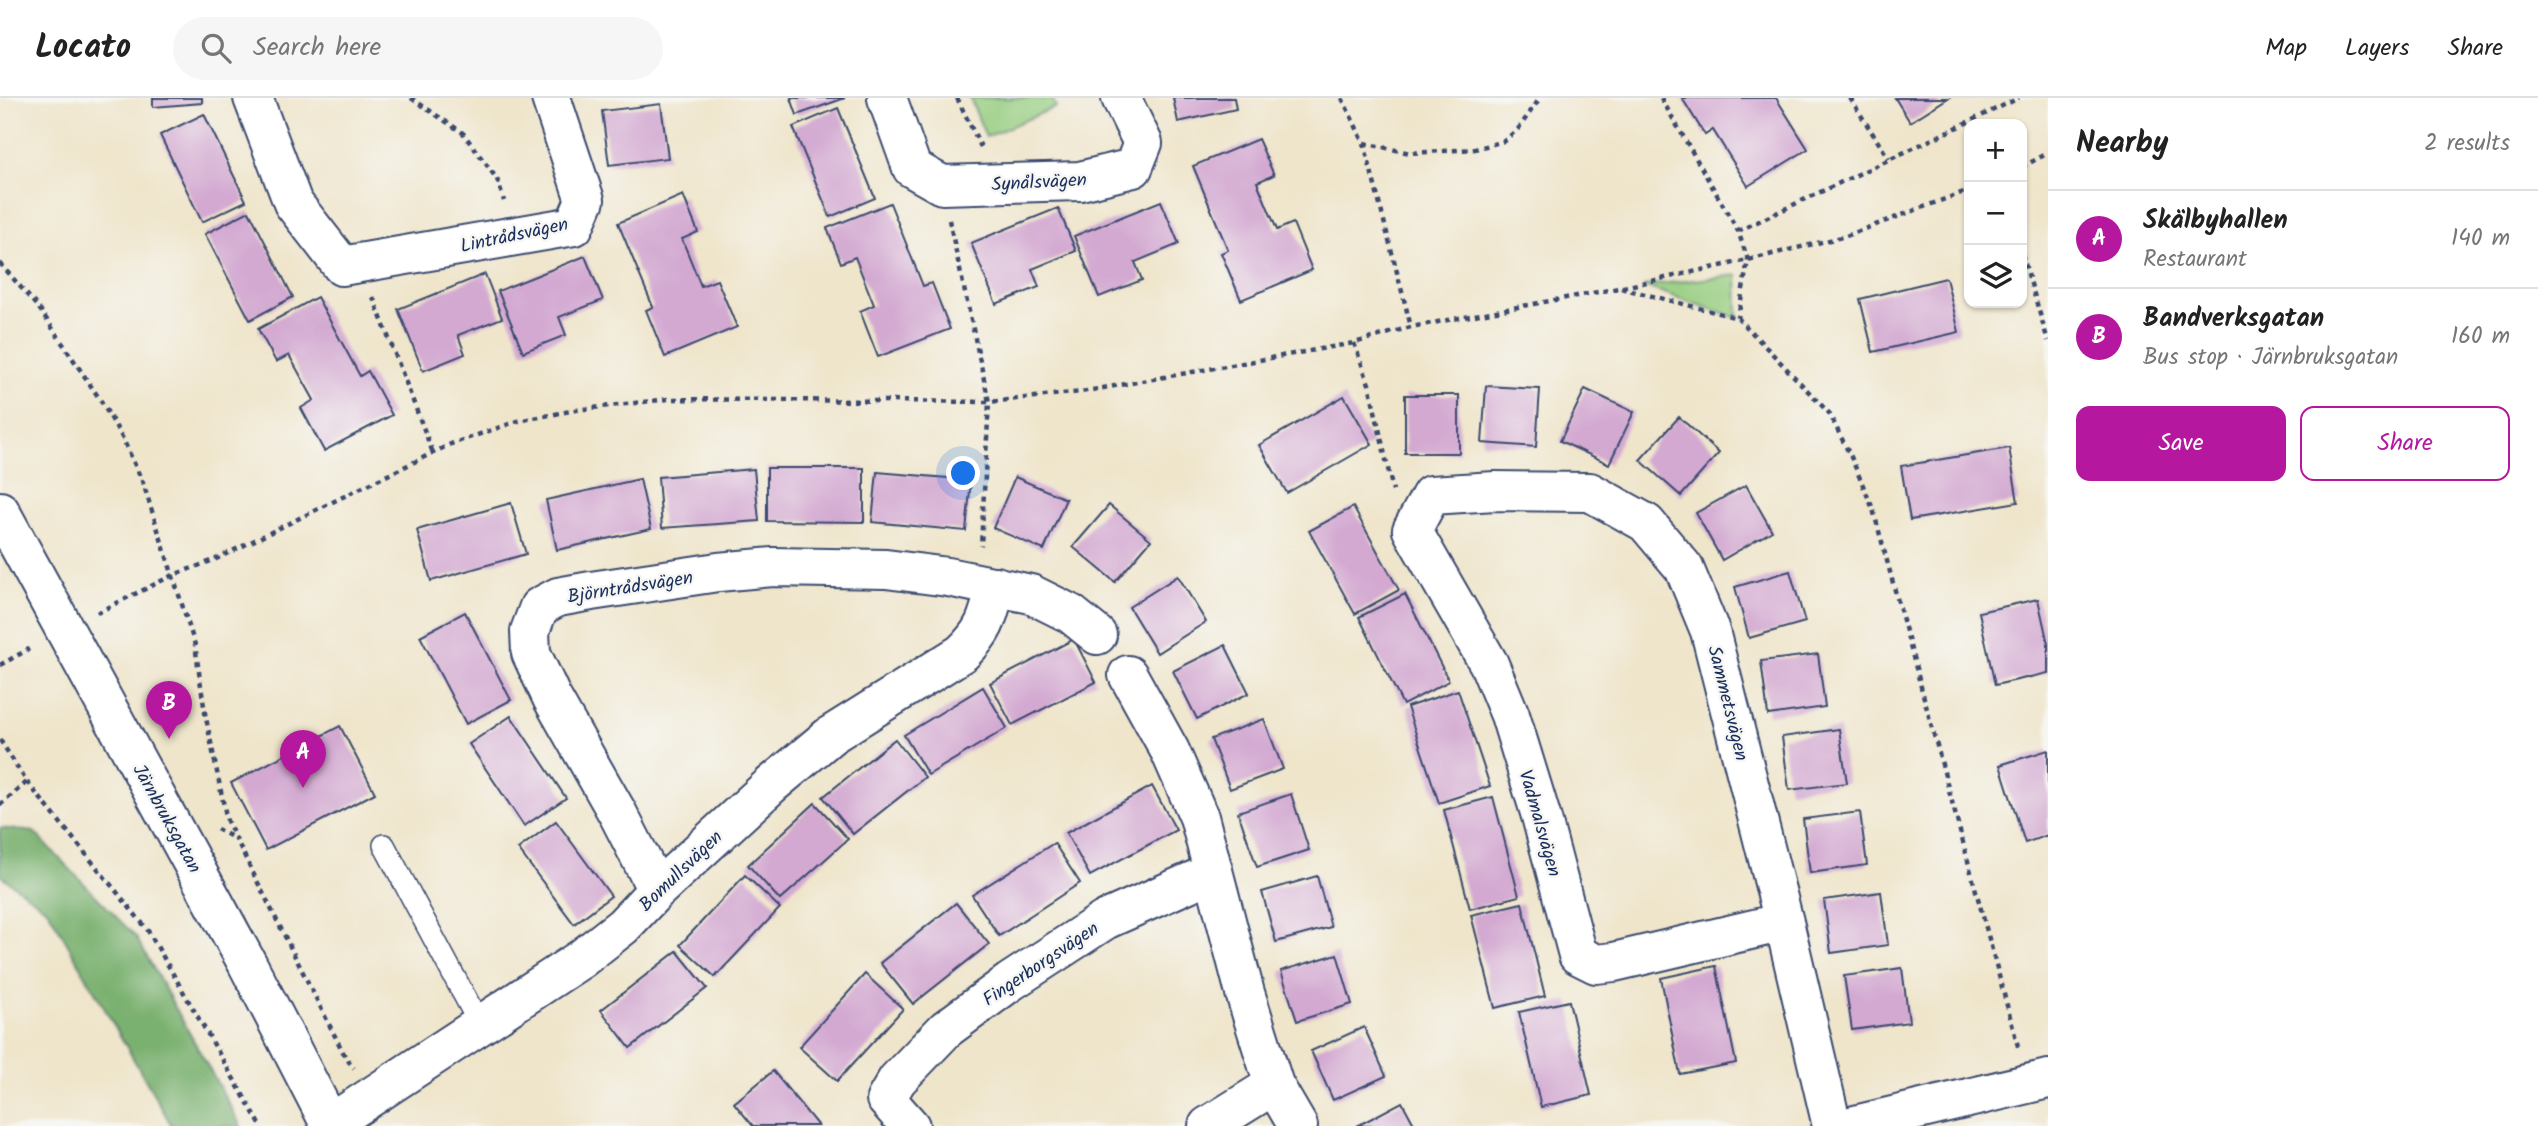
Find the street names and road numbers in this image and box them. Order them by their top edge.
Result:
street label: Synålsvägen [991,166,1088,200]
street label: Lintrådsvägen [458,210,571,262]
street label: Björntrådsvägen [565,563,695,613]
street label: Sammetsvägen [1698,643,1756,764]
street label: Järnbruksgatan [124,759,209,879]
street label: Vadmalsvägen [1510,767,1569,881]
street label: Bomullsvägen [632,823,730,919]
street label: Fingerborgsvägen [977,914,1106,1015]

